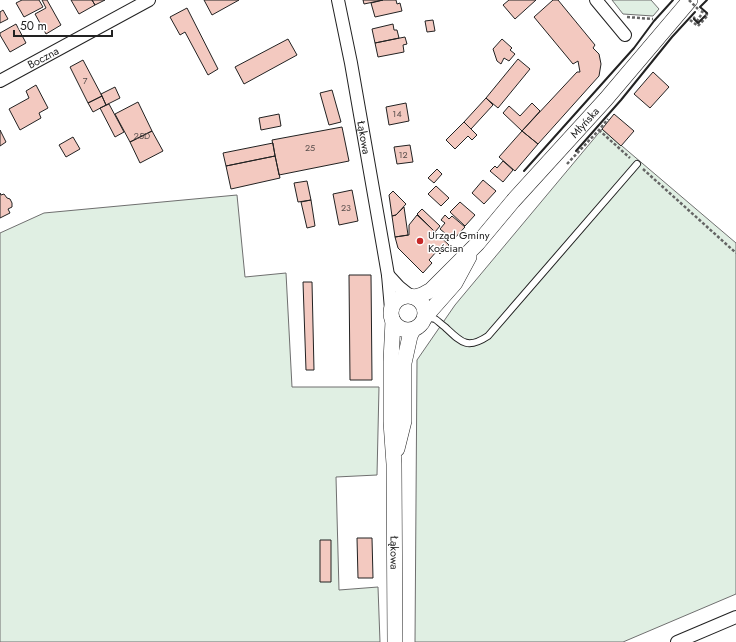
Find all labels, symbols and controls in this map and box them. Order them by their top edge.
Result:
scale bar [14,12,112,38]
text: 50 m [20,17,47,35]
street label: Boczna [24,43,62,73]
house number: 7 [83,74,88,87]
street label: Młyńska [566,104,603,141]
house number: 14 [392,107,402,120]
street label: Łąkowa [353,119,375,155]
house number: 25D [134,129,150,142]
house number: 25 [305,141,315,154]
house number: 12 [398,148,408,161]
house number: 23 [341,201,351,214]
place label: Urząd Gminy Kościan [428,227,490,256]
marker: Urząd Gminy Kościan [415,236,425,246]
street label: Łąkowa [386,535,403,570]

